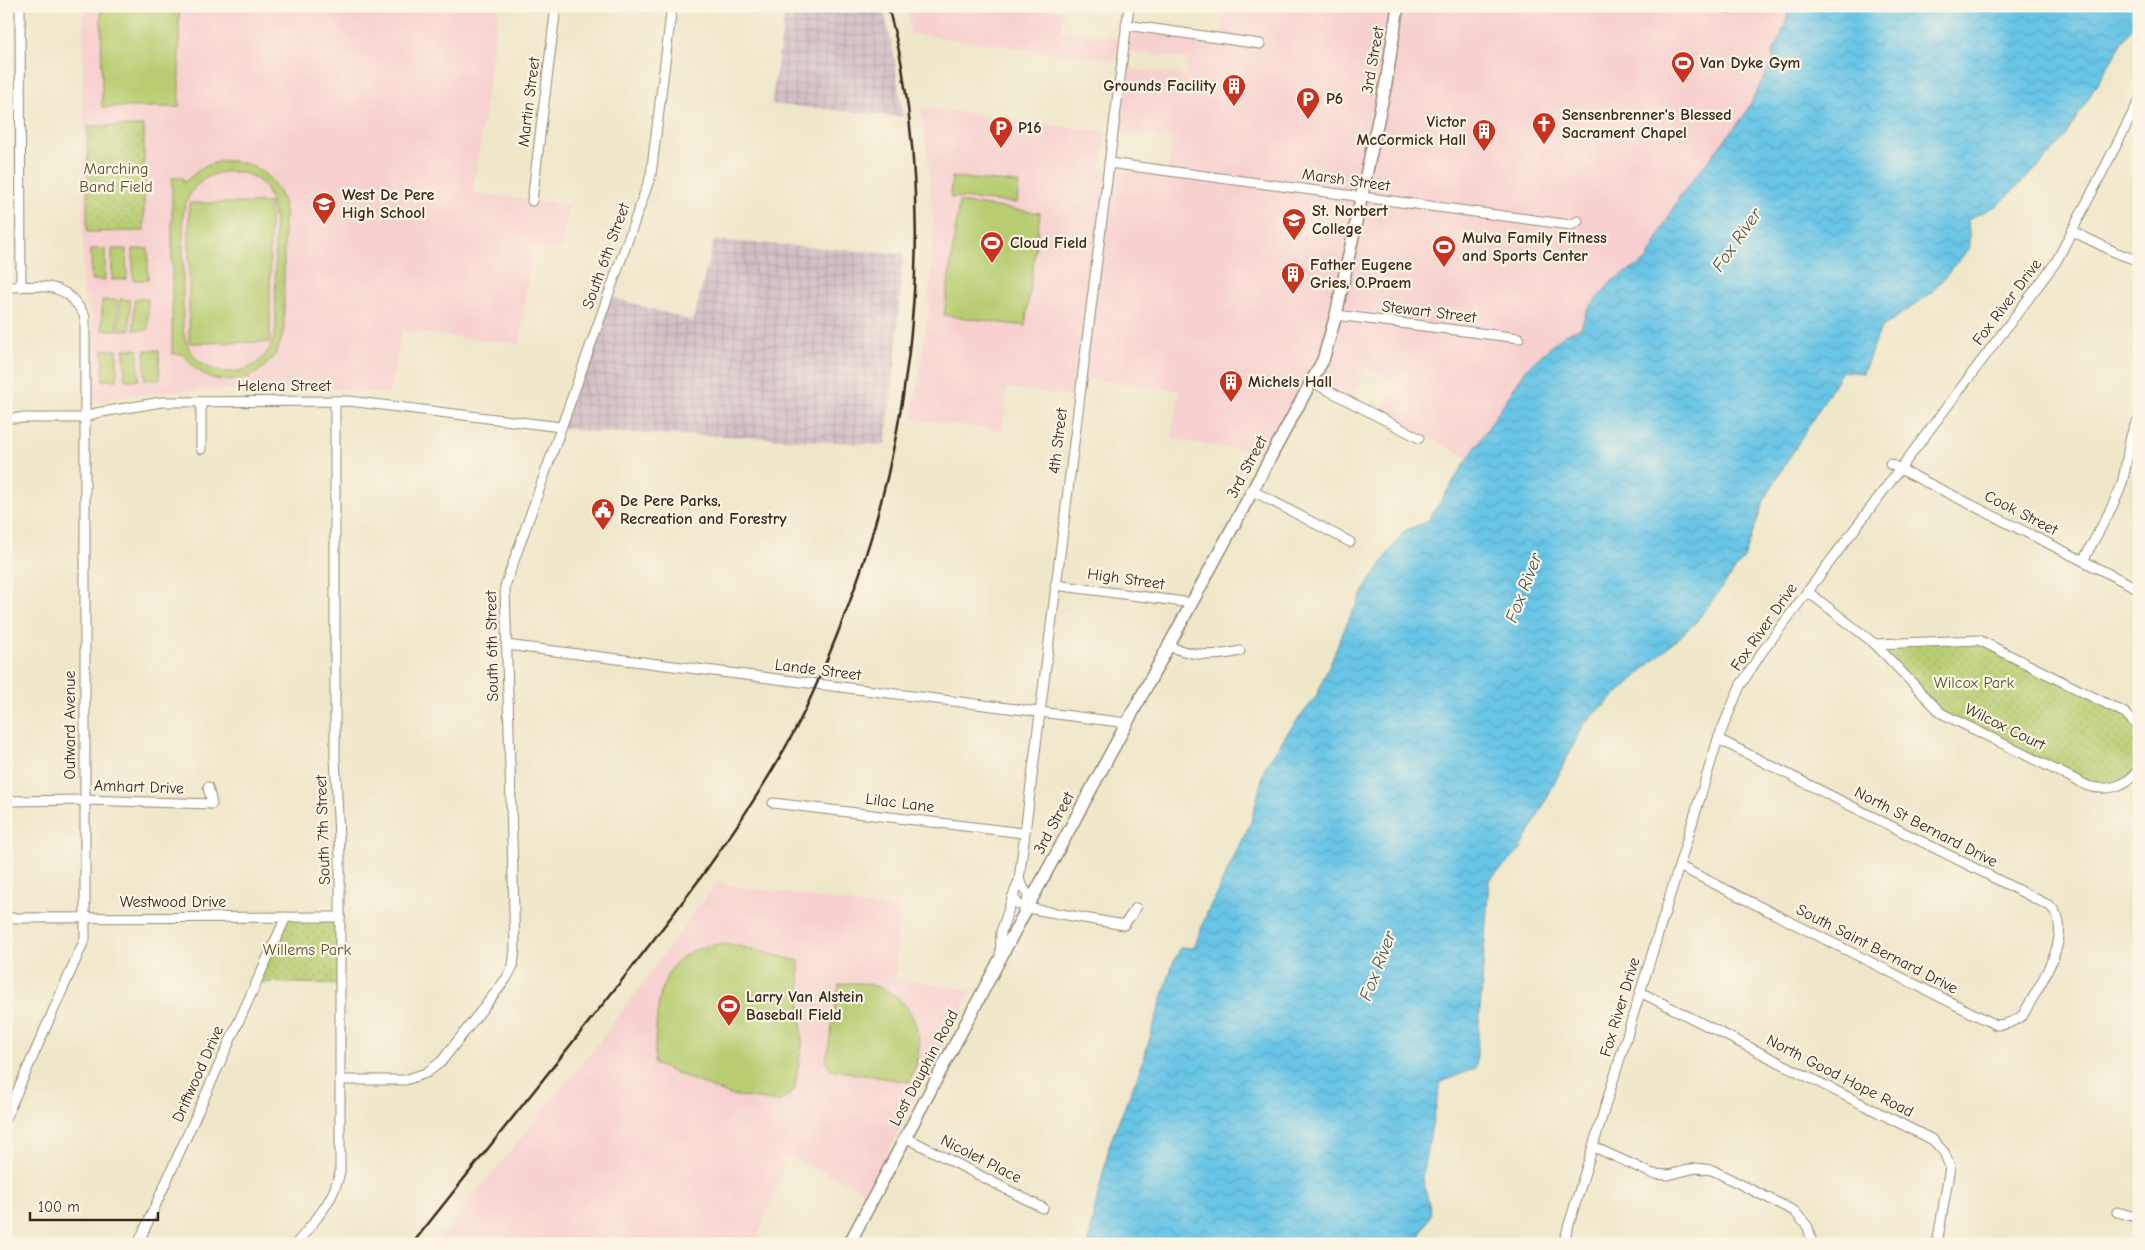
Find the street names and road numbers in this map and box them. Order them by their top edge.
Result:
street label: 3rd Street [1358,25,1388,95]
street label: Martin Street [515,56,543,148]
street label: Marsh Street [1301,165,1392,195]
street label: South 6th Street [579,200,634,311]
street label: Fox River Drive [1969,255,2045,349]
street label: Stewart Street [1381,297,1478,327]
street label: Helena Street [237,377,331,395]
street label: 4th Street [1045,407,1071,475]
street label: 3rd Street [1223,432,1271,501]
street label: Cook Street [1981,487,2061,539]
street label: High Street [1086,565,1166,593]
street label: Fox River Drive [1727,580,1801,674]
street label: South 6th Street [482,590,502,702]
street label: Lande Street [774,656,863,684]
street label: Outward Avenue [61,671,79,780]
street label: Wilcox Court [1962,700,2048,754]
street label: South 7th Street [312,774,334,885]
street label: Amhart Drive [94,776,184,798]
street label: North St Bernard Drive [1851,783,2001,871]
street label: 3rd Street [1030,788,1078,857]
street label: Lilac Lane [865,790,935,816]
street label: Westwood Drive [120,893,226,911]
street label: South Saint Bernard Drive [1793,900,1961,998]
street label: Fox River Drive [1596,955,1644,1059]
street label: Lost Dauphin Road [886,1007,962,1129]
street label: Driftwood Drive [169,1023,227,1125]
street label: North Good Hope Road [1764,1031,1916,1121]
street label: Nicolet Place [938,1131,1024,1187]

